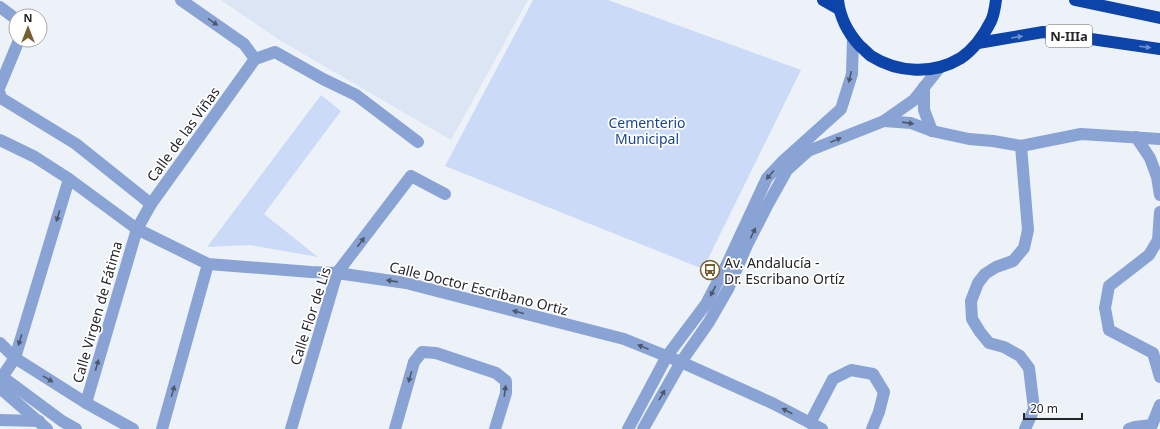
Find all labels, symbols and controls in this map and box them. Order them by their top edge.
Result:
north arrow [8,8,48,48]
text: N [24,10,32,25]
one-way arrow [207,18,218,26]
road number: N-IIIa [1046,25,1092,47]
one-way arrow [1010,34,1023,40]
one-way arrow [1139,44,1151,50]
one-way arrow [847,71,853,83]
street label: Calle de las Viñas [142,83,224,185]
park label: Cementerio Municipal [608,113,686,148]
one-way arrow [902,120,915,126]
one-way arrow [831,137,843,143]
one-way arrow [766,169,775,180]
one-way arrow [54,210,60,222]
one-way arrow [750,228,756,239]
one-way arrow [356,237,364,247]
street label: Calle Virgen de Fátima [68,239,126,385]
place label: Av. Andalucía - Dr. Escribano Ortíz [724,253,845,288]
street label: Calle Doctor Escribano Ortiz [388,257,571,320]
bus stop icon: Av. Andalucía - Dr. Escribano Ortíz [699,259,721,281]
street label: Calle Flor de Lis [285,264,335,367]
one-way arrow [386,278,398,284]
one-way arrow [710,285,716,297]
one-way arrow [512,308,524,314]
one-way arrow [17,335,23,347]
one-way arrow [636,343,648,349]
one-way arrow [94,359,100,371]
one-way arrow [407,372,413,384]
one-way arrow [42,375,54,382]
one-way arrow [170,385,176,397]
one-way arrow [502,385,508,398]
one-way arrow [659,389,666,401]
scale bar [1024,395,1082,421]
text: 20 m [1030,400,1058,417]
one-way arrow [781,408,793,414]

